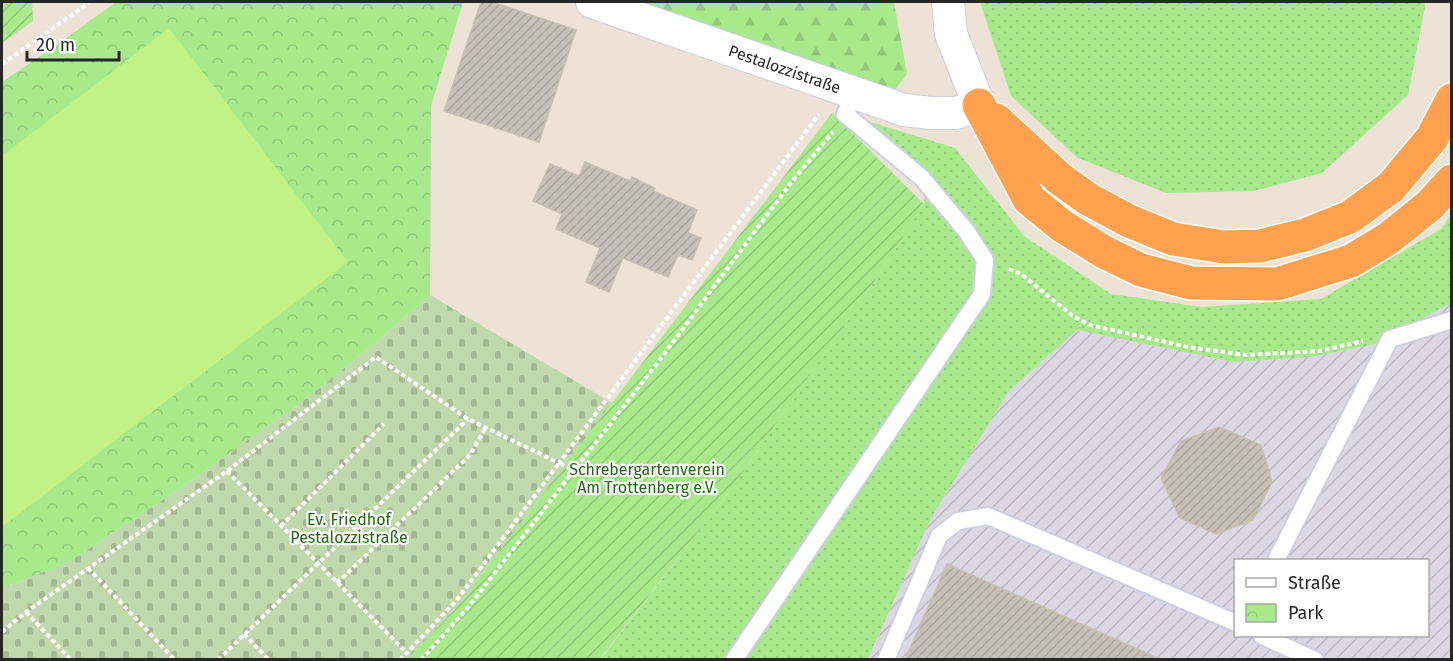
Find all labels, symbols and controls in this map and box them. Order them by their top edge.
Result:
scale bar [27,24,118,62]
text: 20 m [36,34,75,56]
street label: Pestalozzistraße [726,41,843,97]
park label: Schrebergartenverein Am Trottenberg e.V. [569,460,725,497]
park label: Ev. Friedhof Pestalozzistraße [290,510,408,547]
legend [1234,559,1429,637]
text: Straße [1288,572,1341,594]
text: Park [1288,602,1324,624]

